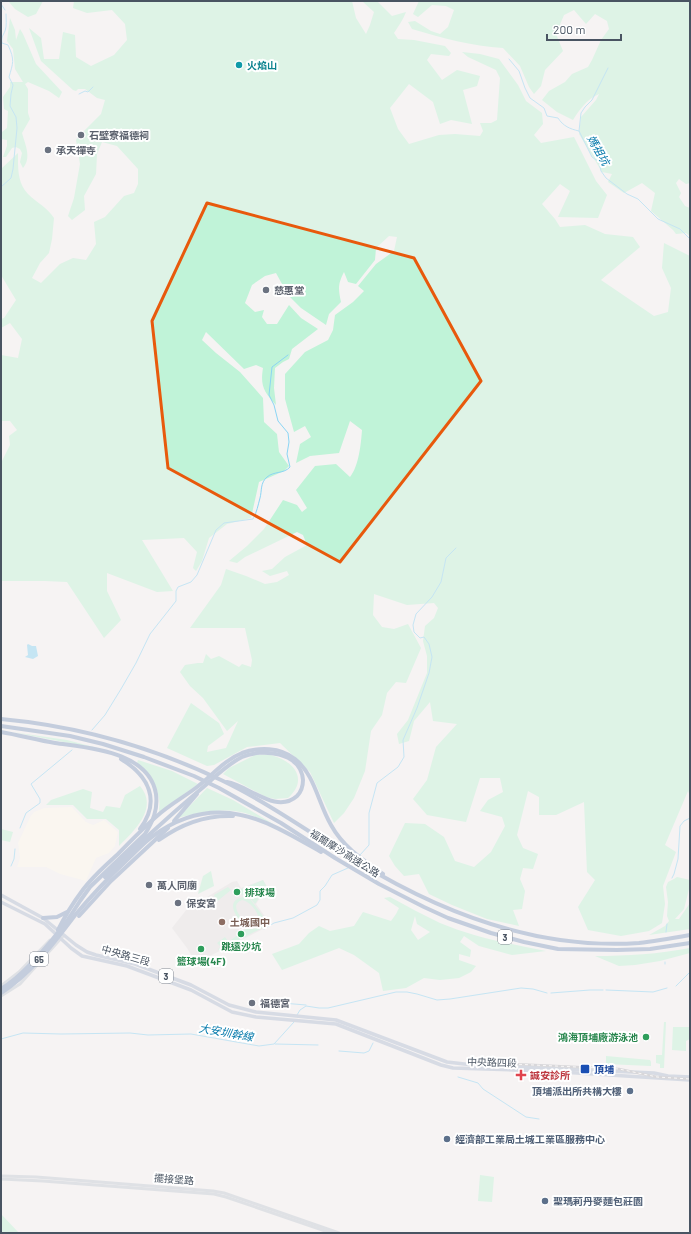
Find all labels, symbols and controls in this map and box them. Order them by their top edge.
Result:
scale bar [547,16,621,42]
text: 200 m [553,22,585,36]
place label: 火焰山 [247,59,277,71]
marker: 火焰山 [234,60,244,70]
place label: 石壁寮福德祠 [89,129,149,141]
marker: 石壁寮福德祠 [76,130,86,140]
water label: 媽祖坑 [585,132,614,169]
place label: 承天禪寺 [56,144,96,156]
marker: 承天禪寺 [43,145,53,155]
place label: 慈惠堂 [274,284,304,296]
marker: 慈惠堂 [261,285,271,295]
street label: 福爾摩沙高速公路 [308,827,382,879]
place label: 萬人同廟 [157,879,197,891]
marker: 萬人同廟 [144,880,154,890]
place label: 排球場 [244,886,275,898]
marker: 排球場 [232,887,242,897]
place label: 保安宮 [186,897,216,909]
marker: 保安宮 [173,898,183,908]
place label: 土城國中 [230,916,270,928]
marker: 土城國中 [217,917,227,927]
marker: 跳遠沙坑 [236,929,246,939]
road number: 3 [498,930,512,944]
place label: 跳遠沙坑 [221,940,261,952]
street label: 中央路三段 [100,942,152,968]
marker: 籃球場(4F) [196,944,206,954]
road number: 65 [30,952,48,966]
place label: 籃球場(4F) [177,955,226,967]
road number: 3 [159,969,173,983]
place label: 福德宮 [260,997,290,1009]
marker: 福德宮 [247,998,257,1008]
water label: 大安圳幹線 [198,1021,256,1044]
place label: 鴻海頂埔廠游泳池 [558,1031,638,1043]
marker: 鴻海頂埔廠游泳池 [641,1032,651,1042]
street label: 中央路四段 [467,1055,517,1069]
marker: 頂埔 [579,1063,591,1075]
place label: 頂埔 [594,1063,614,1075]
marker: 誠安診所 [515,1069,527,1081]
place label: 誠安診所 [530,1069,570,1081]
place label: 頂埔派出所共構大樓 [532,1085,622,1097]
marker: 頂埔派出所共構大樓 [625,1086,635,1096]
place label: 經濟部工業局土城工業區服務中心 [455,1133,605,1145]
marker: 經濟部工業局土城工業區服務中心 [442,1134,452,1144]
street label: 擺接堡路 [154,1172,194,1186]
place label: 聖瑪莉丹麥麵包莊園 [553,1195,643,1207]
marker: 聖瑪莉丹麥麵包莊園 [540,1196,550,1206]

